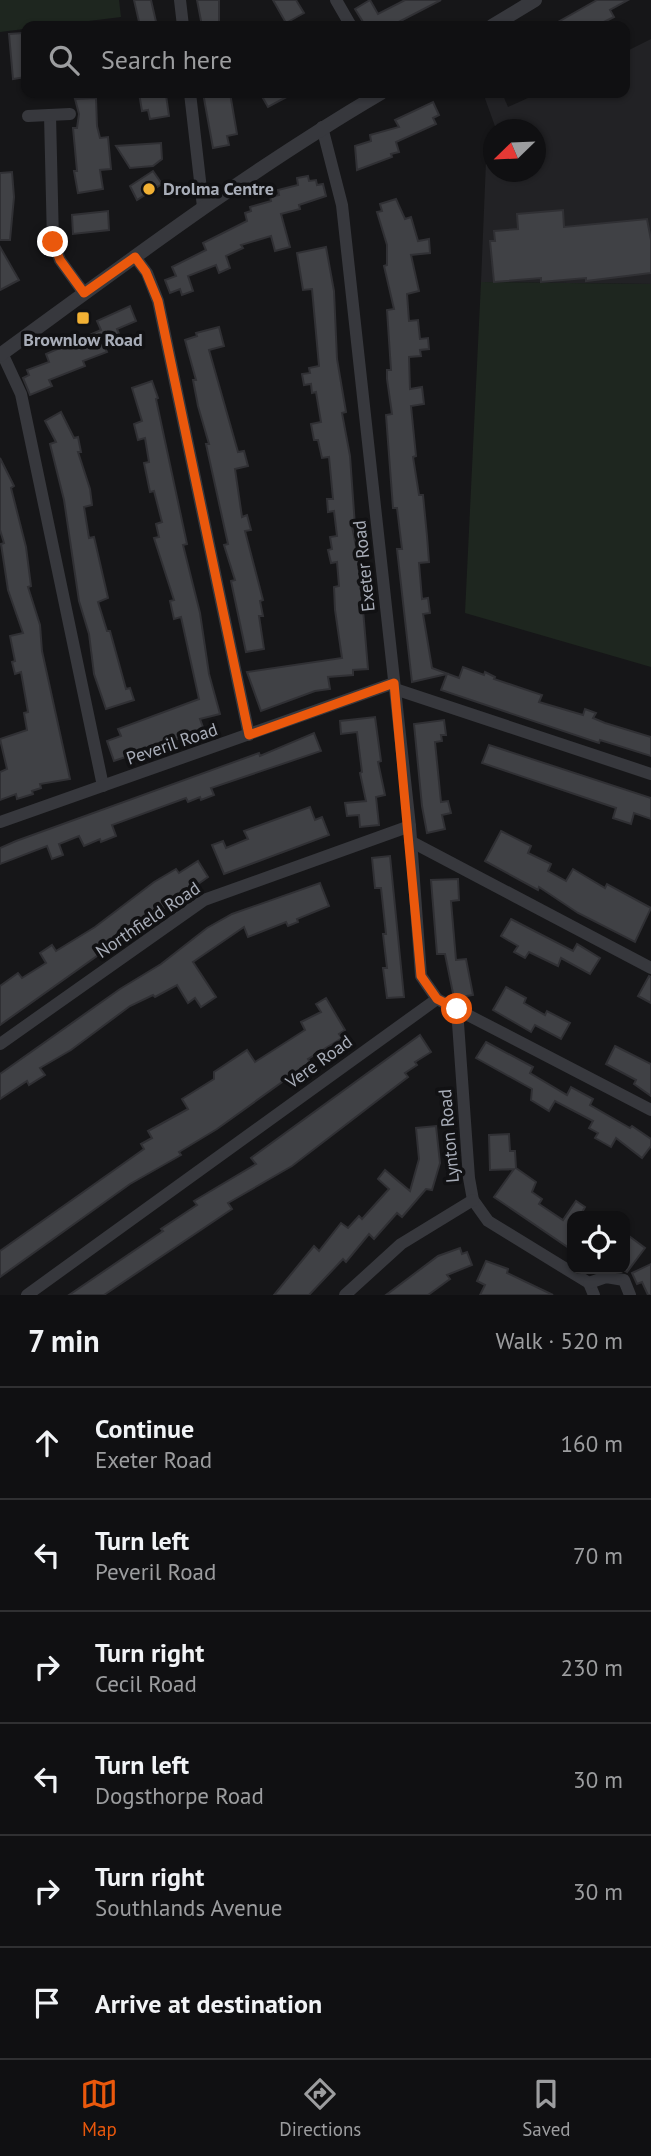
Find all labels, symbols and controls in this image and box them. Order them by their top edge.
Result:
search box [21,21,630,98]
icon: search [45,41,83,79]
text: Search here [101,43,232,76]
north arrow [483,119,546,182]
place label: Drolma Centre [163,177,274,200]
marker: Drolma Centre [141,181,157,197]
route end [37,226,68,257]
marker: Brownlow Road [75,310,91,326]
place label: Brownlow Road [23,328,143,351]
street label: Exeter Road [347,519,380,613]
street label: Peveril Road [123,717,220,770]
street label: Northfield Road [91,876,204,963]
route start [441,993,472,1024]
street label: Vere Road [280,1030,356,1094]
street label: Lynton Road [433,1088,464,1184]
map controls [567,1211,630,1274]
button: locate [567,1211,630,1274]
text: 7 min [28,1321,100,1360]
text: Walk · 520 m [496,1326,623,1355]
text: Continue [95,1412,194,1445]
icon: ahead [28,1424,66,1462]
text: 160 m [561,1429,623,1458]
text: Exeter Road [95,1445,212,1474]
text: Turn left [95,1524,189,1557]
icon: left [28,1536,66,1574]
text: 70 m [573,1541,623,1570]
text: Peveril Road [95,1557,216,1586]
text: Turn right [95,1636,204,1669]
icon: right [28,1648,66,1686]
text: 230 m [561,1653,623,1682]
text: Cecil Road [95,1669,197,1698]
text: Turn left [95,1748,189,1781]
icon: left [28,1760,66,1798]
text: 30 m [573,1765,623,1794]
text: Dogsthorpe Road [95,1781,264,1810]
text: Turn right [95,1860,204,1893]
icon: right [28,1872,66,1910]
text: 30 m [573,1877,623,1906]
text: Southlands Avenue [95,1893,282,1922]
icon: arrive [28,1984,66,2022]
text: Arrive at destination [95,1987,322,2020]
tab: Map [80,2075,118,2141]
tab: Directions [279,2075,361,2141]
tab: Saved [522,2075,571,2141]

